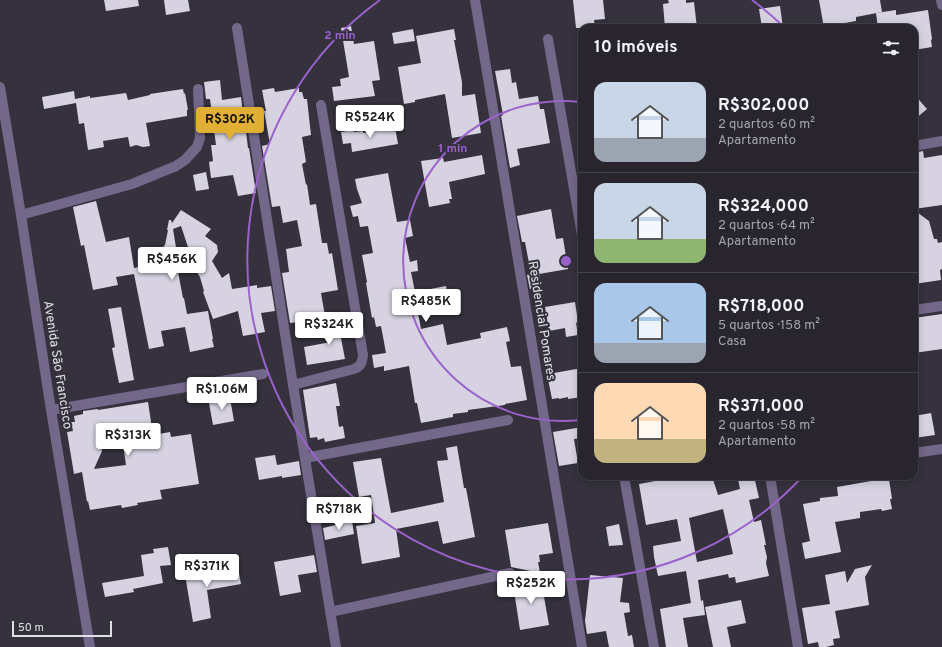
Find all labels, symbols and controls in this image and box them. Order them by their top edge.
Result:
text: 2 min [324,28,356,44]
text: 10 imóveis [594,37,678,59]
icon: filters [880,37,902,59]
text: R$302,000 [718,95,809,117]
icon: home [626,98,674,146]
pin: R$524K [337,105,403,139]
pin: R$302K [197,107,263,141]
text: R$524K [345,110,395,126]
text: R$302K [205,112,255,128]
text: 2 quartos · 60 m² [718,117,815,133]
text: Apartamento [718,133,796,149]
text: 1 min [439,141,467,157]
text: R$324,000 [718,196,809,218]
icon: home [626,199,674,247]
text: 2 quartos · 64 m² [718,218,815,234]
text: Apartamento [718,234,796,250]
pin: R$456K [139,247,205,281]
text: R$456K [147,252,197,268]
centre of rings [559,254,573,268]
street label: Residencial Pomares [524,260,558,382]
pin: R$485K [393,289,459,323]
text: R$485K [401,294,451,310]
text: R$718,000 [718,296,804,318]
icon: home [626,299,674,347]
street label: Avenida São Francisco [39,300,75,430]
pin: R$324K [296,312,362,346]
text: R$324K [304,317,354,333]
text: 5 quartos · 158 m² [718,318,820,334]
text: Casa [718,334,746,350]
pin: R$1.06M [185,377,259,411]
text: R$1.06M [196,382,248,398]
text: R$371,000 [718,396,804,418]
icon: home [626,399,674,447]
text: 2 quartos · 58 m² [718,418,815,434]
pin: R$313K [95,423,161,457]
text: R$313K [105,428,151,444]
text: Apartamento [718,434,796,450]
pin: R$718K [306,497,372,531]
text: R$718K [316,502,362,518]
pin: R$371K [174,554,240,588]
text: R$371K [184,559,230,575]
pin: R$252K [498,571,564,605]
text: R$252K [506,576,556,592]
scale bar [12,619,112,638]
text: 50 m [18,621,44,635]

